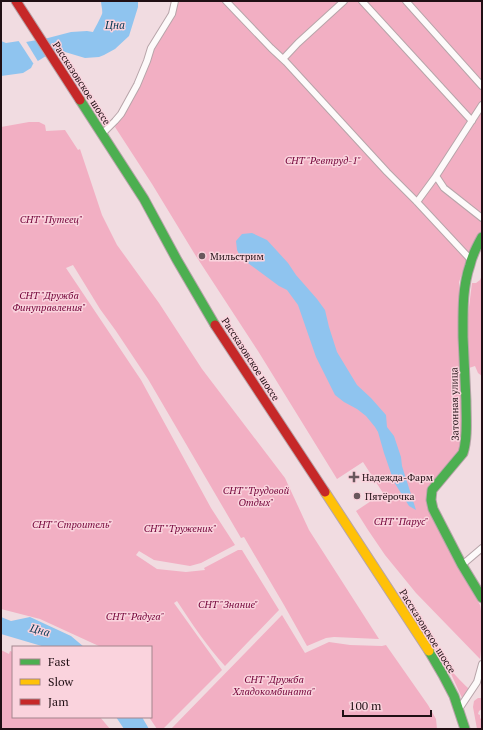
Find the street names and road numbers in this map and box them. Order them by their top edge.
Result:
street label: Рассказовское шоссе [50,39,113,127]
street label: Рассказовское шоссе [219,315,282,403]
street label: Затонная улица [447,367,462,441]
street label: Рассказовское шоссе [396,587,459,676]

